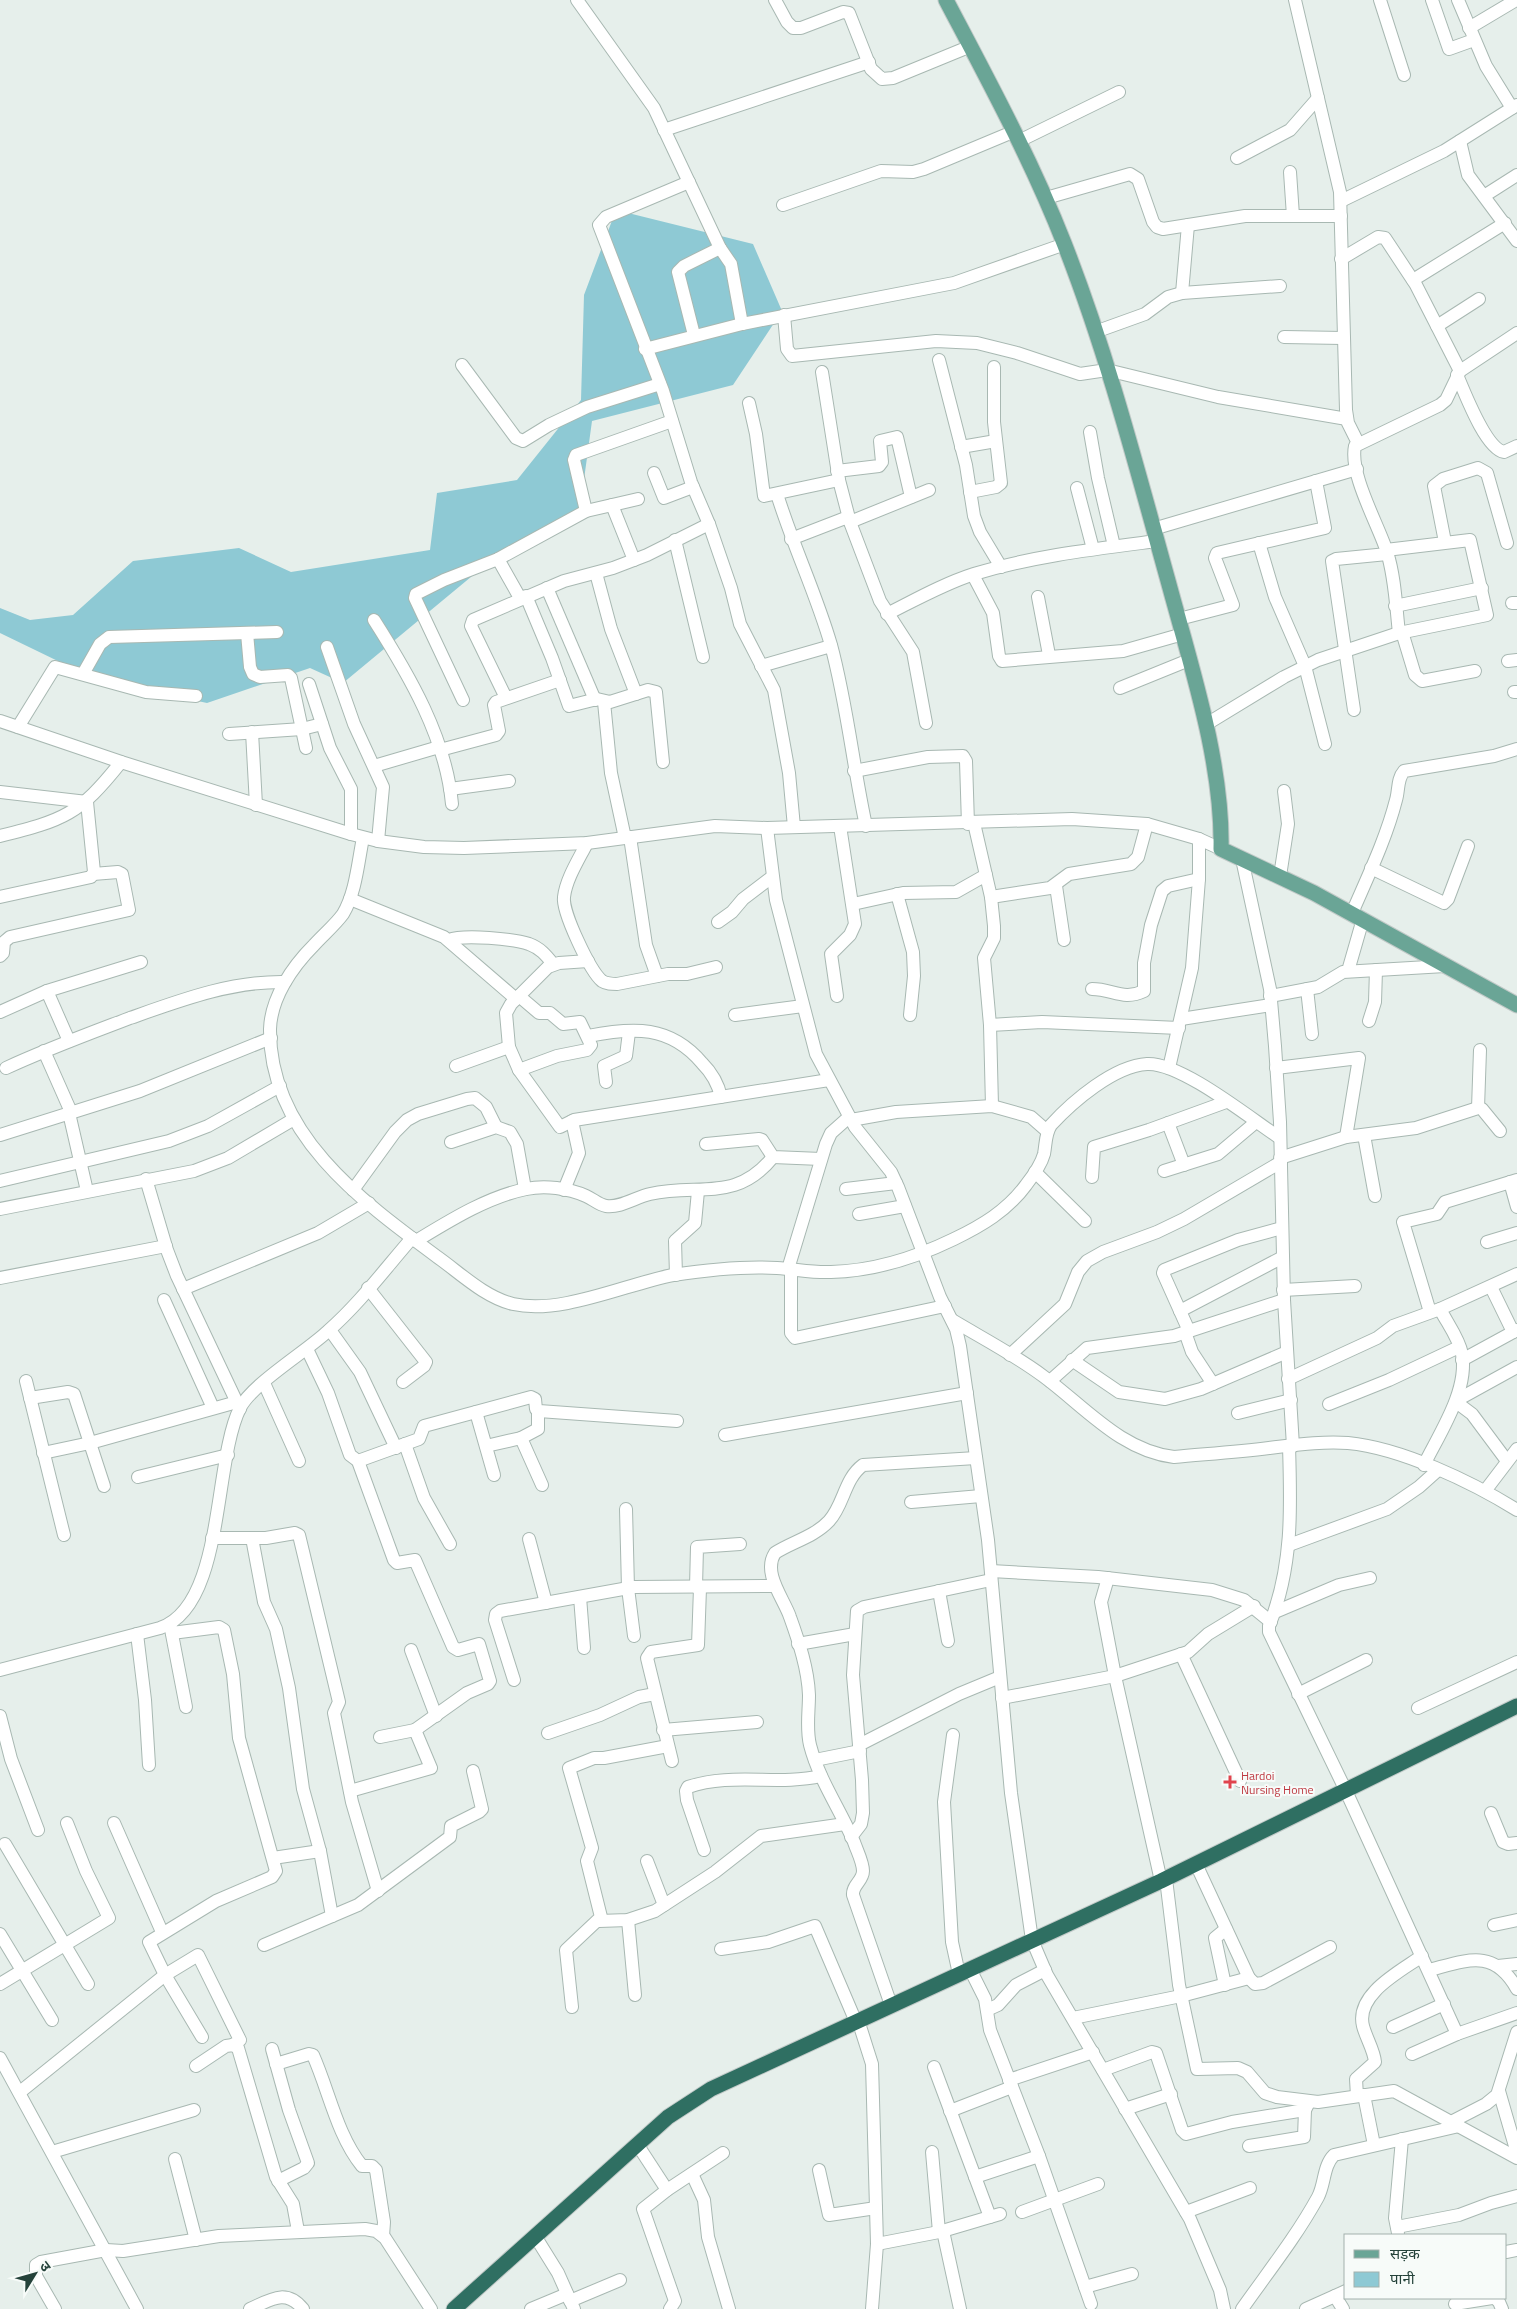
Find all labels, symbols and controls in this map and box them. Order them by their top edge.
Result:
place label: Hardoi Nursing Home [1241,1766,1314,1799]
marker: Hardoi Nursing Home [1223,1775,1237,1789]
legend [1344,2234,1507,2299]
text: सड़क [1390,2242,1420,2265]
north arrow [10,2249,60,2299]
text: उ [35,2256,57,2276]
text: पानी [1390,2267,1416,2290]

